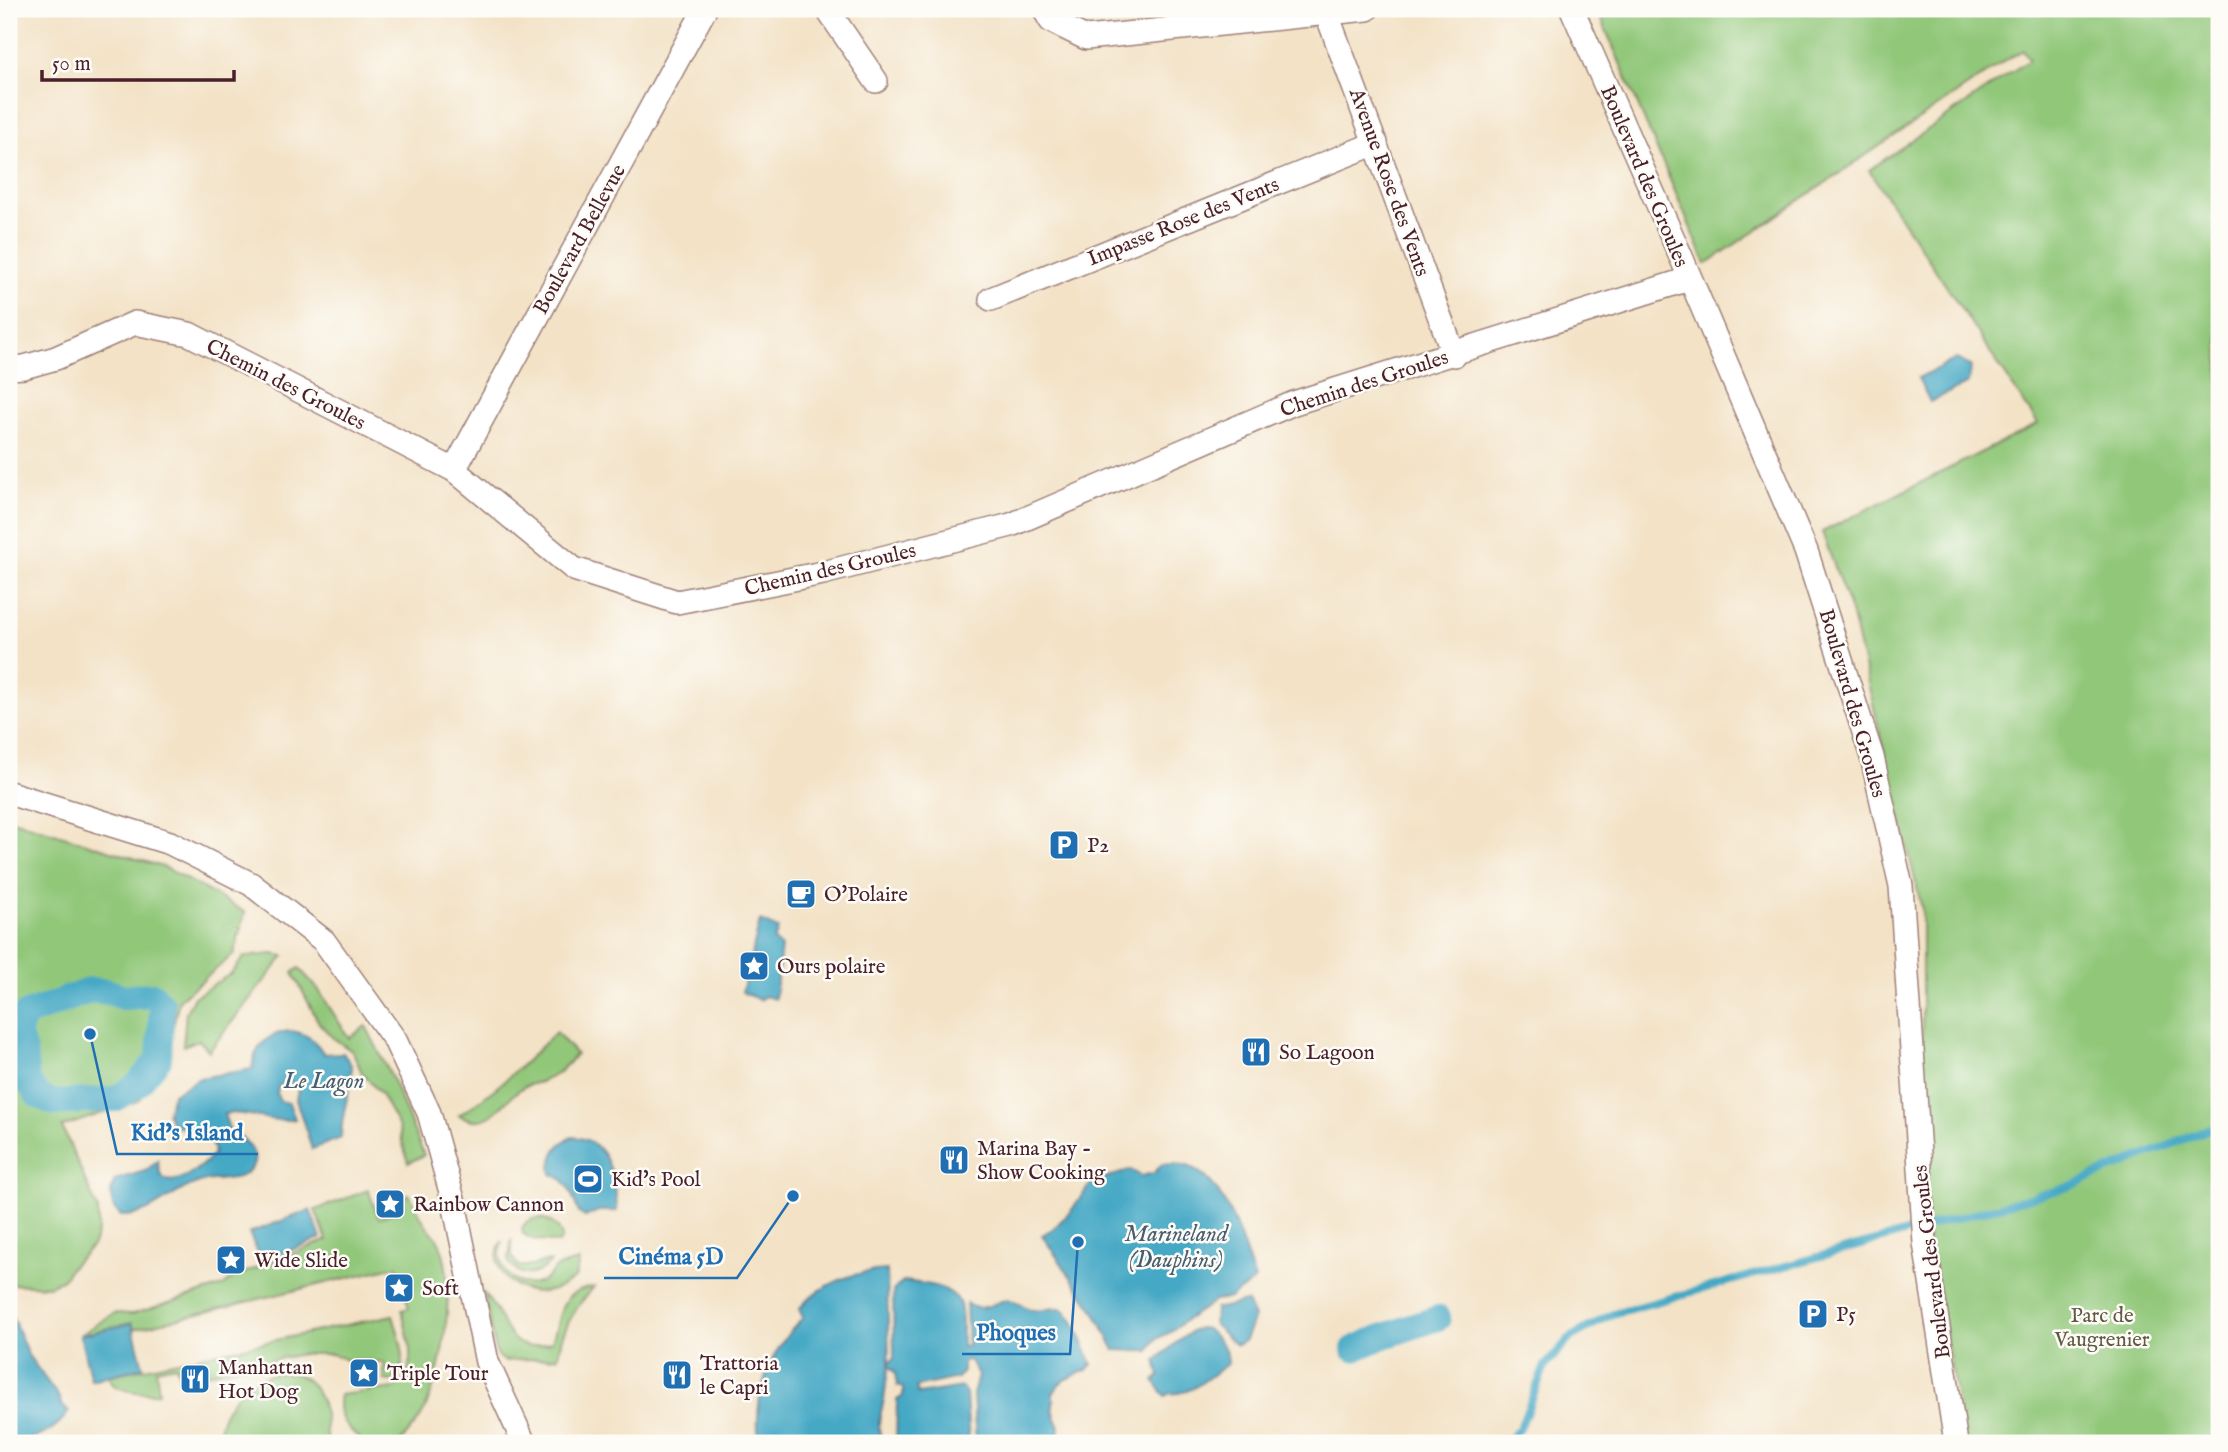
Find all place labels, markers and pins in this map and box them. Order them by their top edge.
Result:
parking icon: P2 [1047,828,1081,862]
place label: P2 [1087,833,1109,860]
cafe icon: O'Polaire [784,877,818,911]
place label: O'Polaire [824,882,908,909]
place icon: Ours polaire [737,949,771,983]
place label: Ours polaire [777,954,886,981]
restaurant icon: So Lagoon [1239,1035,1273,1069]
place label: So Lagoon [1279,1040,1375,1067]
callout: Kid's Island [117,1110,258,1154]
place label: Marina Bay - Show Cooking [977,1136,1106,1187]
restaurant icon: Marina Bay - Show Cooking [937,1143,971,1177]
sports icon: Kid's Pool [571,1162,605,1196]
place label: Kid's Pool [611,1167,701,1194]
place icon: Rainbow Cannon [373,1187,407,1221]
place label: Rainbow Cannon [413,1192,564,1219]
callout: Cinéma 5D [604,1234,737,1278]
place icon: Wide Slide [214,1243,248,1277]
place label: Wide Slide [254,1248,348,1275]
place icon: Soft [382,1271,416,1305]
place label: Soft [422,1276,459,1303]
parking icon: P5 [1796,1297,1830,1331]
place label: P5 [1836,1302,1856,1329]
callout: Phoques [962,1310,1070,1354]
place label: Trattoria le Capri [700,1351,779,1402]
place label: Manhattan Hot Dog [218,1355,313,1406]
place icon: Triple Tour [347,1356,381,1390]
restaurant icon: Trattoria le Capri [660,1358,694,1392]
place label: Triple Tour [387,1361,489,1388]
restaurant icon: Manhattan Hot Dog [178,1362,212,1396]

